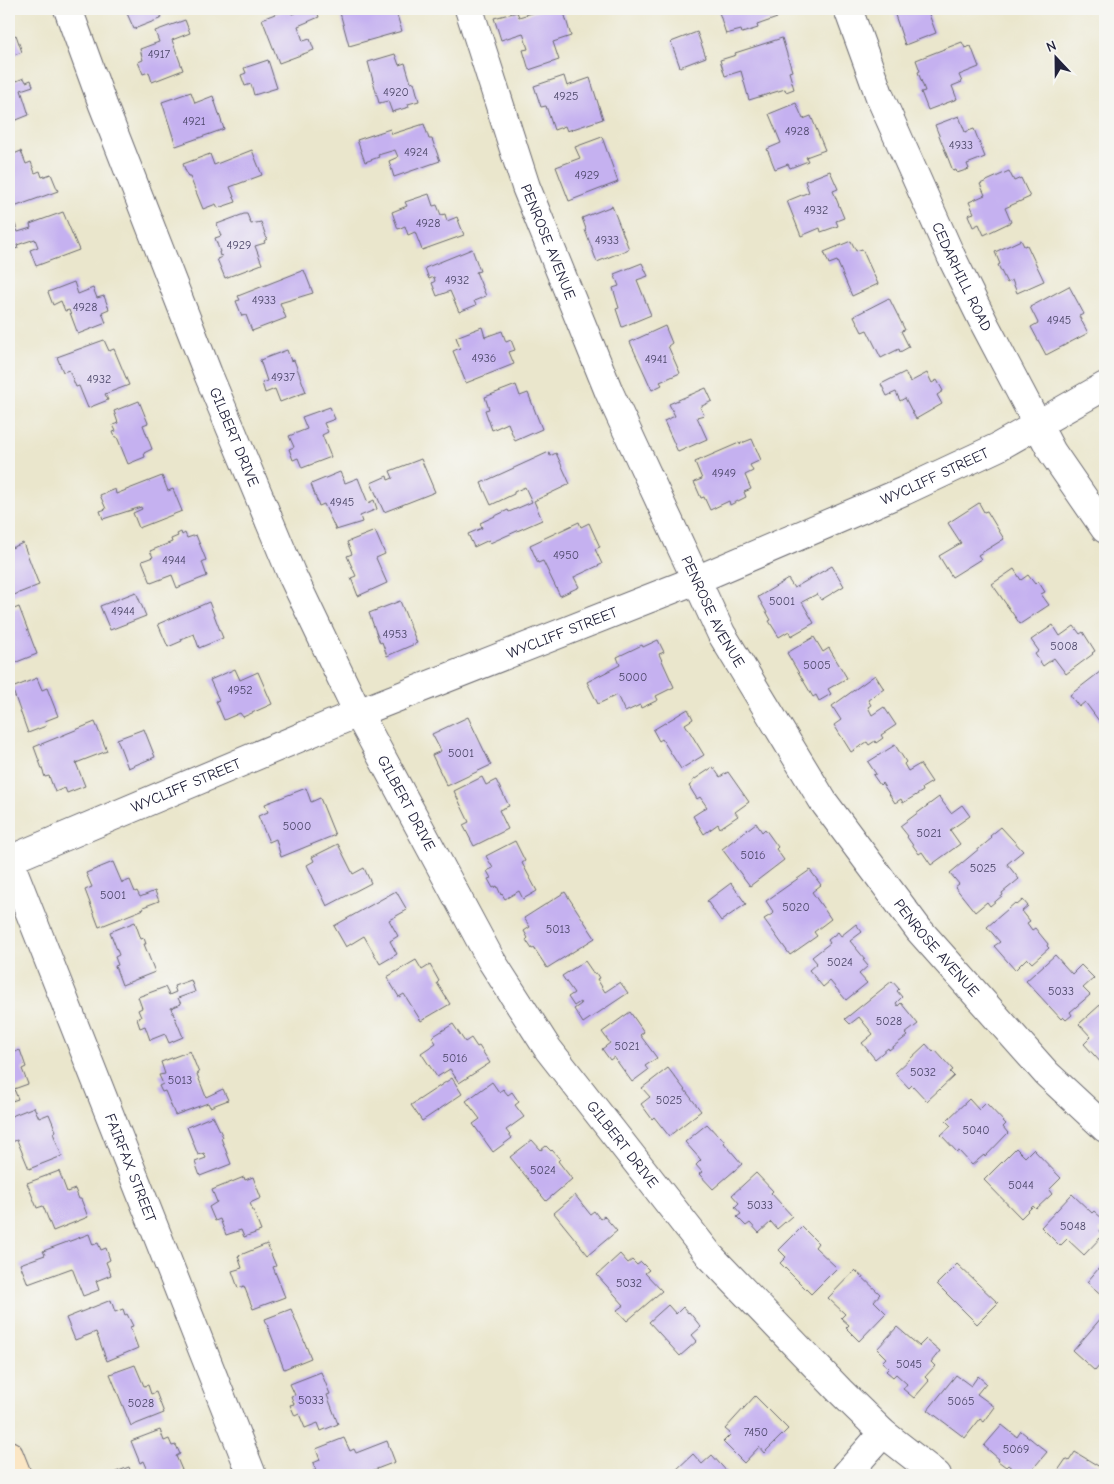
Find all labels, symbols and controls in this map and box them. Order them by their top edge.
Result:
north arrow [1032,32,1082,82]
text: N [1044,37,1059,56]
house number: 4917 [148,47,171,61]
house number: 4920 [383,85,409,99]
house number: 4925 [554,89,578,103]
house number: 4921 [182,114,206,128]
house number: 4928 [785,124,809,138]
house number: 4933 [949,138,973,152]
house number: 4924 [404,145,428,159]
house number: 4929 [575,168,599,182]
street label: PENROSE AVENUE [517,182,580,302]
house number: 4932 [804,203,828,217]
house number: 4928 [416,216,440,230]
street label: CEDARHILL ROAD [928,219,996,334]
house number: 4933 [595,233,619,247]
house number: 4929 [227,238,251,252]
house number: 4932 [445,273,469,287]
house number: 4933 [252,293,276,307]
house number: 4928 [73,300,97,314]
house number: 4945 [1047,313,1071,327]
house number: 4936 [472,351,496,365]
house number: 4941 [645,352,668,366]
house number: 4937 [271,370,295,384]
house number: 4932 [87,372,111,386]
street label: GILBERT DRIVE [206,385,263,489]
street label: WYCLIFF STREET [878,444,992,509]
house number: 4949 [712,466,736,480]
house number: 4945 [330,495,354,509]
house number: 4950 [553,548,579,562]
house number: 4944 [162,553,186,567]
street label: PENROSE AVENUE [677,553,749,671]
house number: 5001 [769,594,795,608]
street label: WYCLIFF STREET [504,603,620,663]
house number: 4944 [111,604,135,618]
house number: 4953 [383,627,407,641]
house number: 5008 [1050,639,1078,653]
house number: 5005 [803,658,831,672]
house number: 5000 [619,670,647,684]
house number: 4952 [228,683,252,697]
house number: 5001 [448,746,474,760]
street label: GILBERT DRIVE [373,752,439,854]
street label: WYCLIFF STREET [128,754,244,817]
house number: 5000 [283,819,311,833]
house number: 5021 [917,826,942,840]
house number: 5016 [740,848,766,862]
house number: 5025 [970,861,996,875]
house number: 5001 [100,888,126,902]
street label: PENROSE AVENUE [890,895,983,1000]
house number: 5020 [782,900,810,914]
house number: 5013 [546,922,570,936]
house number: 5024 [827,955,853,969]
house number: 5033 [1048,984,1074,998]
house number: 5028 [876,1014,902,1028]
house number: 5021 [615,1039,640,1053]
house number: 5016 [442,1051,468,1065]
house number: 5032 [910,1065,936,1079]
house number: 5013 [168,1073,192,1087]
house number: 5025 [656,1093,682,1107]
street label: GILBERT DRIVE [583,1097,662,1191]
street label: FAIRFAX STREET [101,1111,160,1225]
house number: 5040 [963,1123,989,1137]
house number: 5024 [530,1163,556,1177]
house number: 5044 [1008,1178,1034,1192]
house number: 5033 [747,1198,773,1212]
house number: 5048 [1060,1219,1086,1233]
house number: 5032 [616,1276,642,1290]
house number: 5045 [896,1357,922,1371]
house number: 5033 [298,1393,324,1407]
house number: 5065 [948,1394,974,1408]
house number: 5028 [128,1396,154,1410]
house number: 7450 [744,1425,768,1439]
house number: 5069 [1003,1442,1029,1456]

